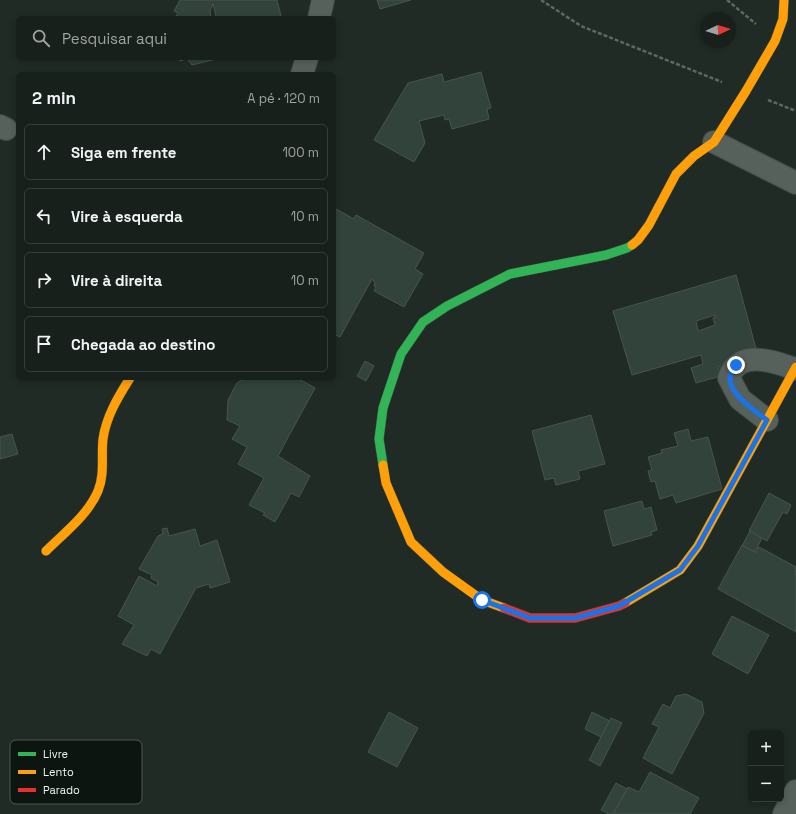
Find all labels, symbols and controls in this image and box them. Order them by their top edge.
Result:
north arrow [700,12,736,48]
search box [16,16,336,60]
icon: search [30,27,52,49]
text: Pesquisar aqui [62,29,167,48]
text: 2 min [32,87,76,109]
text: A pé · 120 m [247,90,320,107]
icon: ahead [33,141,55,163]
text: Siga em frente [71,143,177,162]
text: 100 m [282,144,319,161]
icon: left [33,205,55,227]
text: Vire à esquerda [71,207,183,226]
text: 10 m [291,208,319,225]
icon: right [33,269,55,291]
text: Vire à direita [71,271,162,290]
text: 10 m [291,272,319,289]
icon: arrive [33,333,55,355]
text: Chegada ao destino [71,335,215,354]
route end [727,356,745,374]
route start [473,591,491,609]
map controls [748,730,784,802]
button: + [748,730,784,766]
legend [10,740,142,804]
text: Livre [43,747,68,761]
text: Lento [43,765,74,779]
button: − [748,766,784,802]
text: Parado [43,783,80,797]

